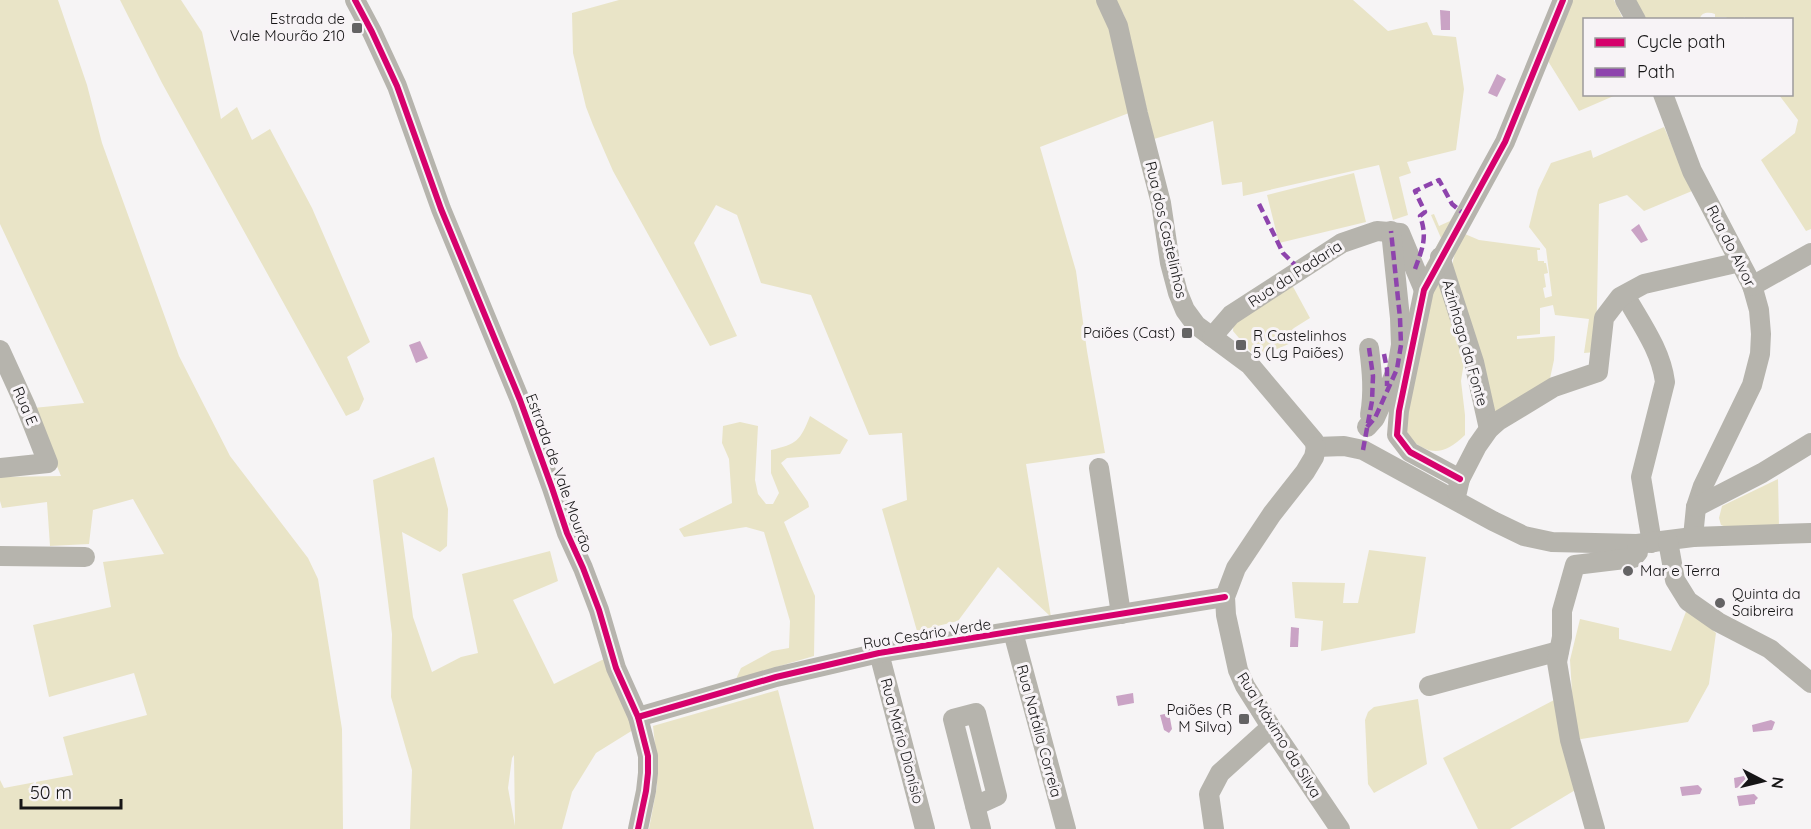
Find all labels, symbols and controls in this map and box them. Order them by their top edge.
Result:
place label: Estrada de Vale Mourão 210 [230,9,345,45]
legend [1583,18,1793,96]
marker: Estrada de Vale Mourão 210 [350,21,364,35]
text: Cycle path [1637,30,1725,53]
text: Path [1637,60,1675,83]
street label: Rua dos Castelinhos [1141,159,1192,300]
street label: Rua do Alvor [1703,202,1760,290]
street label: Rua da Padaria [1244,236,1345,311]
street label: Azinhaga da Fonte [1438,277,1493,408]
place label: Paiões (Cast) [1083,323,1175,342]
marker: Paiões (Cast) [1180,326,1194,340]
place label: R Castelinhos 5 (Lg Paiões) [1253,326,1347,362]
marker: R Castelinhos 5 (Lg Paiões) [1234,338,1248,352]
street label: Rua E [9,384,42,428]
street label: Estrada de Vale Mourão [522,391,597,555]
place label: Mar e Terra [1640,561,1720,580]
marker: Mar e Terra [1621,564,1635,578]
place label: Quinta da Saibreira [1732,584,1801,620]
marker: Quinta da Saibreira [1713,596,1727,610]
street label: Rua Cesário Verde [862,614,992,653]
street label: Rua Natália Correia [1013,662,1066,799]
street label: Rua Máximo da Silva [1233,668,1326,801]
street label: Rua Mário Dionísio [877,676,928,806]
place label: Paiões (R M Silva) [1167,700,1232,736]
marker: Paiões (R M Silva) [1237,712,1251,726]
north arrow [1733,751,1793,811]
scale bar [21,772,122,810]
text: N [1767,776,1789,790]
text: 50 m [30,781,72,804]

